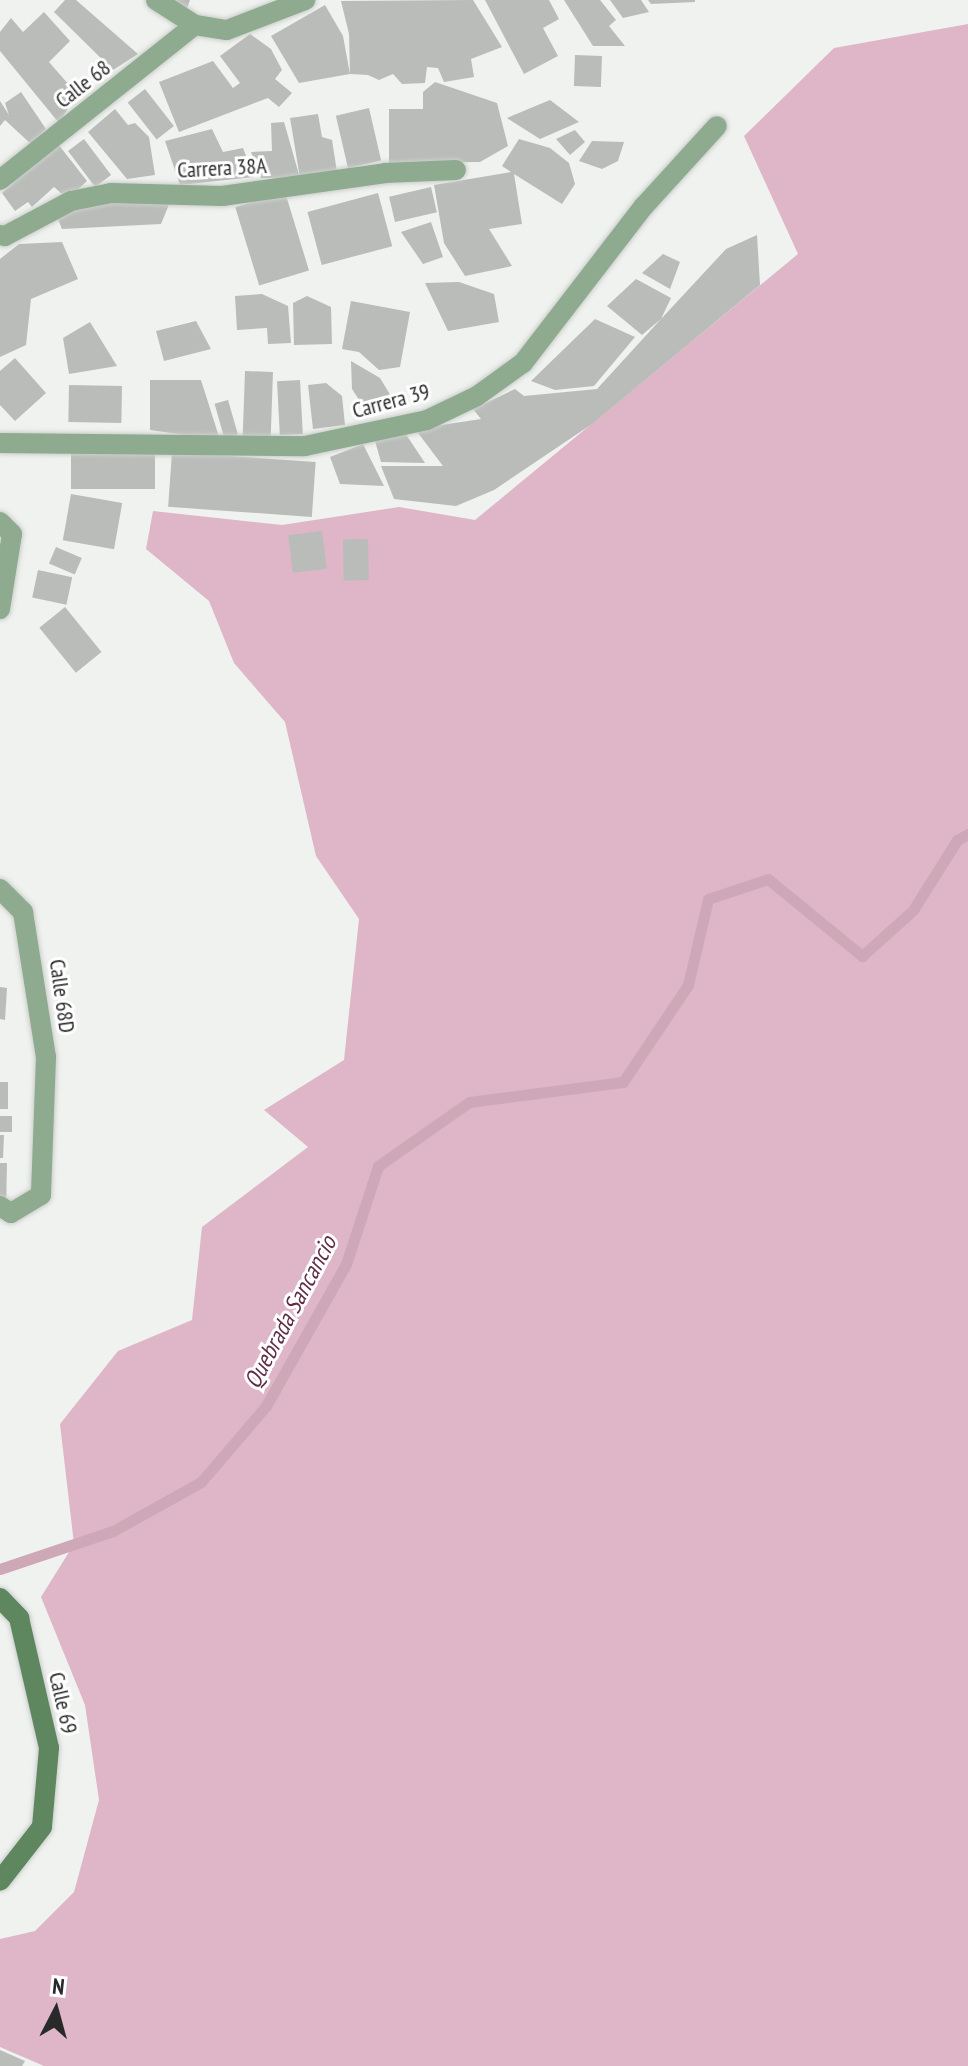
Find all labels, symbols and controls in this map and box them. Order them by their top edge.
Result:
street label: Calle 68 [50,54,116,114]
street label: Carrera 38A [177,152,267,184]
street label: Carrera 39 [349,378,433,424]
street label: Calle 68D [44,958,80,1034]
water label: Quebrada Sancancio [238,1231,342,1393]
street label: Calle 69 [43,1670,83,1736]
north arrow [16,1970,96,2050]
text: N [51,1972,66,2001]

